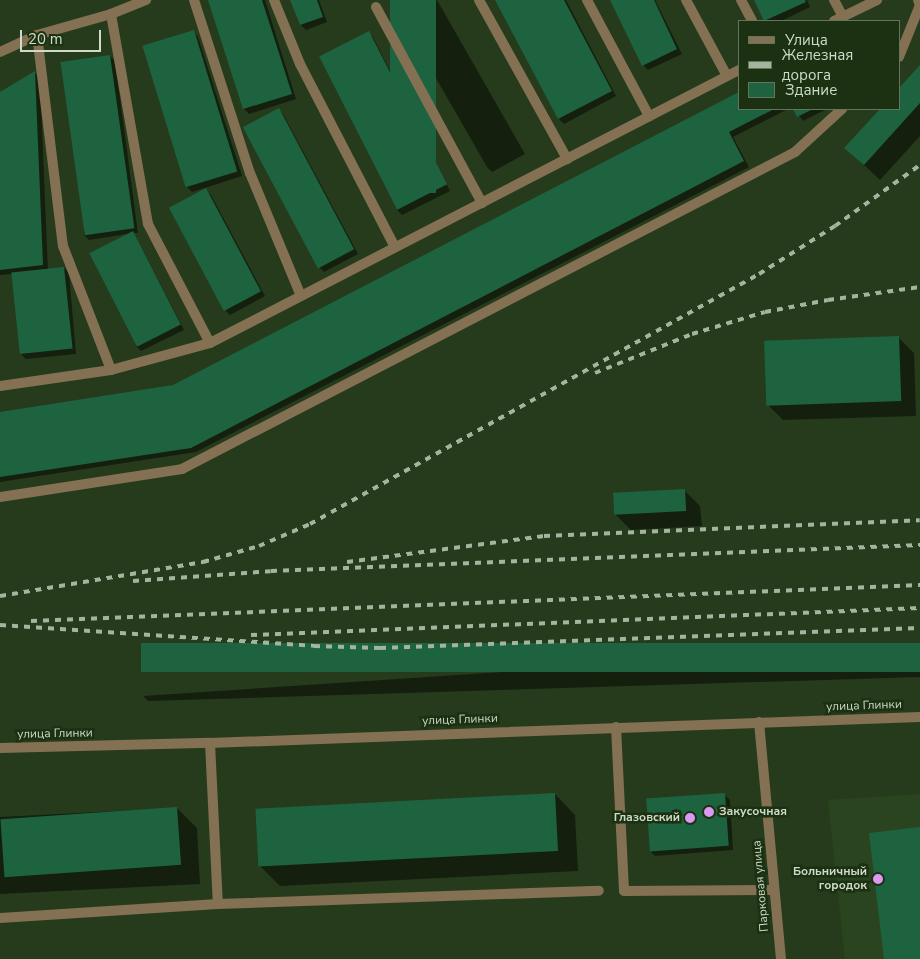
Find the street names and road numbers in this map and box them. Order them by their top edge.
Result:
street label: улица Глинки [826,697,902,715]
street label: улица Глинки [422,711,498,729]
street label: улица Глинки [17,726,93,742]
street label: Парковая улица [750,840,772,932]

